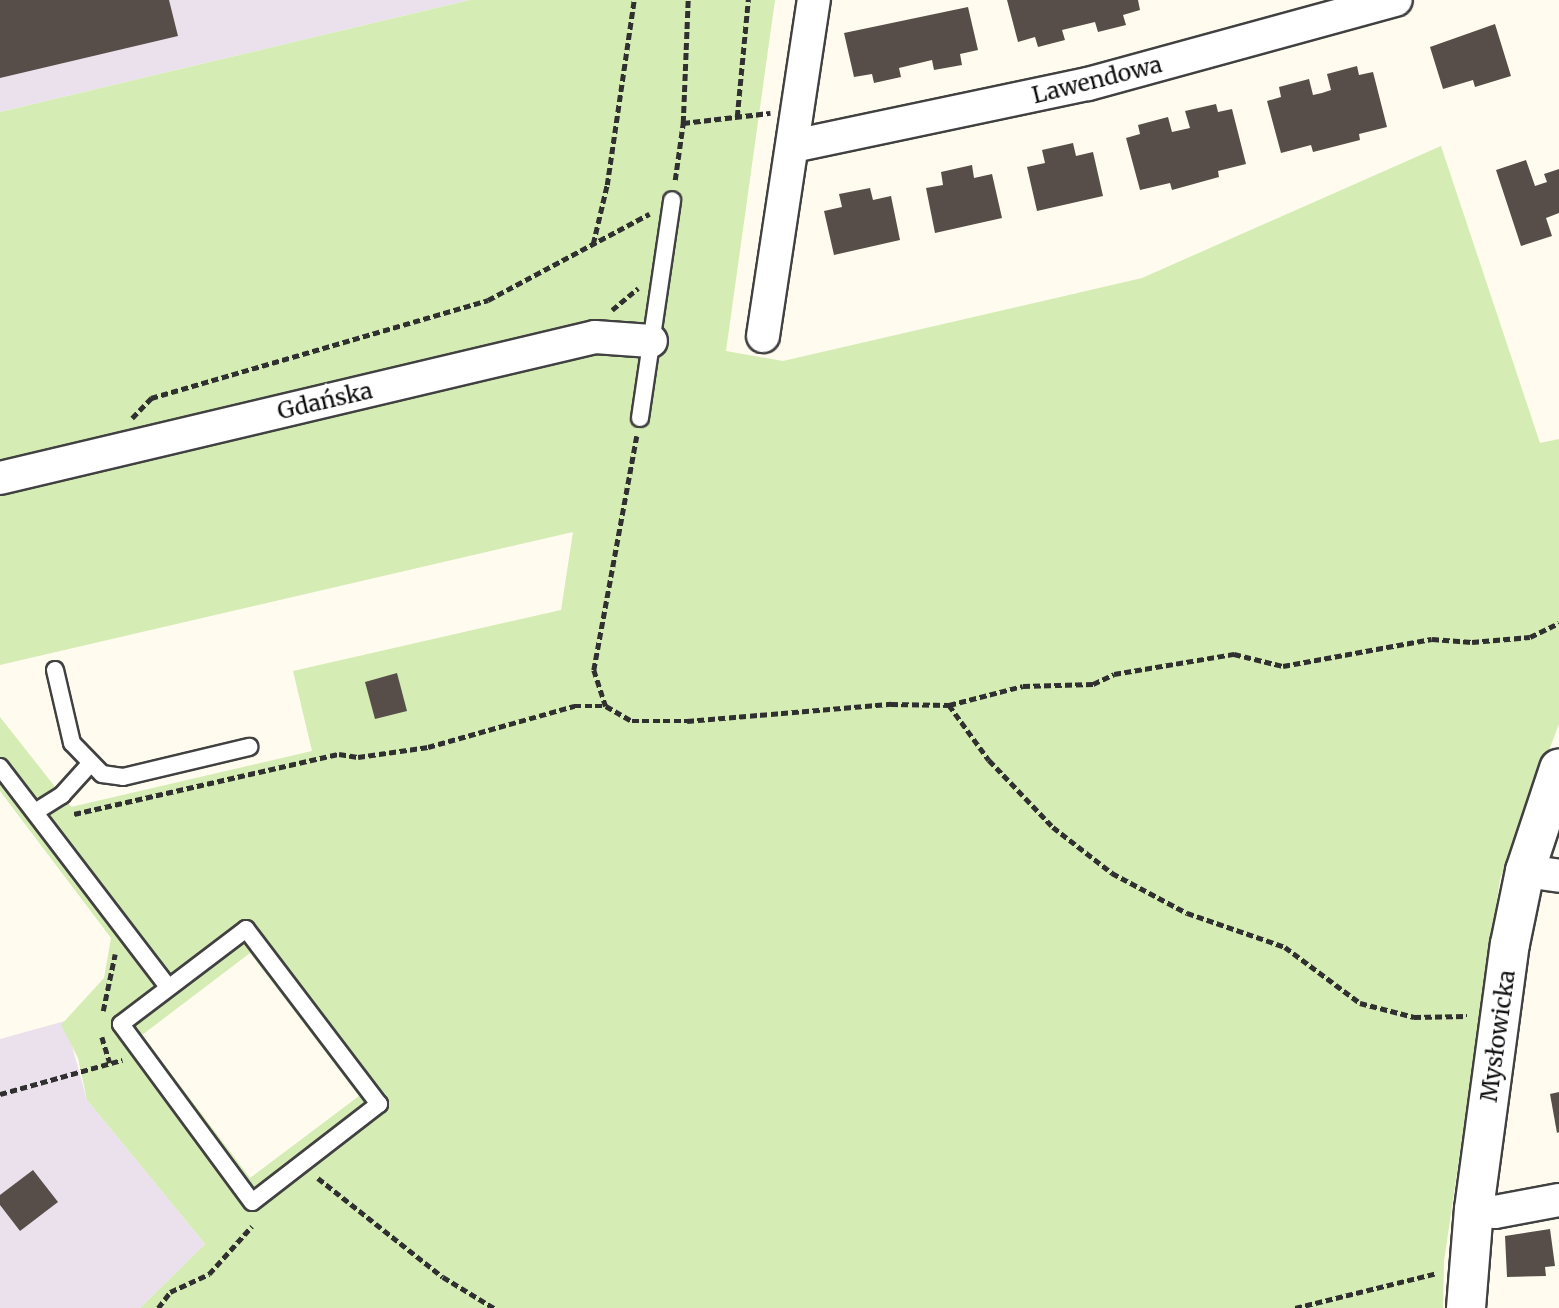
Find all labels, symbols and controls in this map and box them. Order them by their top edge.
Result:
street label: Lawendowa [1029,51,1165,109]
street label: Gdańska [275,377,375,425]
street label: Mysłowicka [1475,968,1521,1104]

